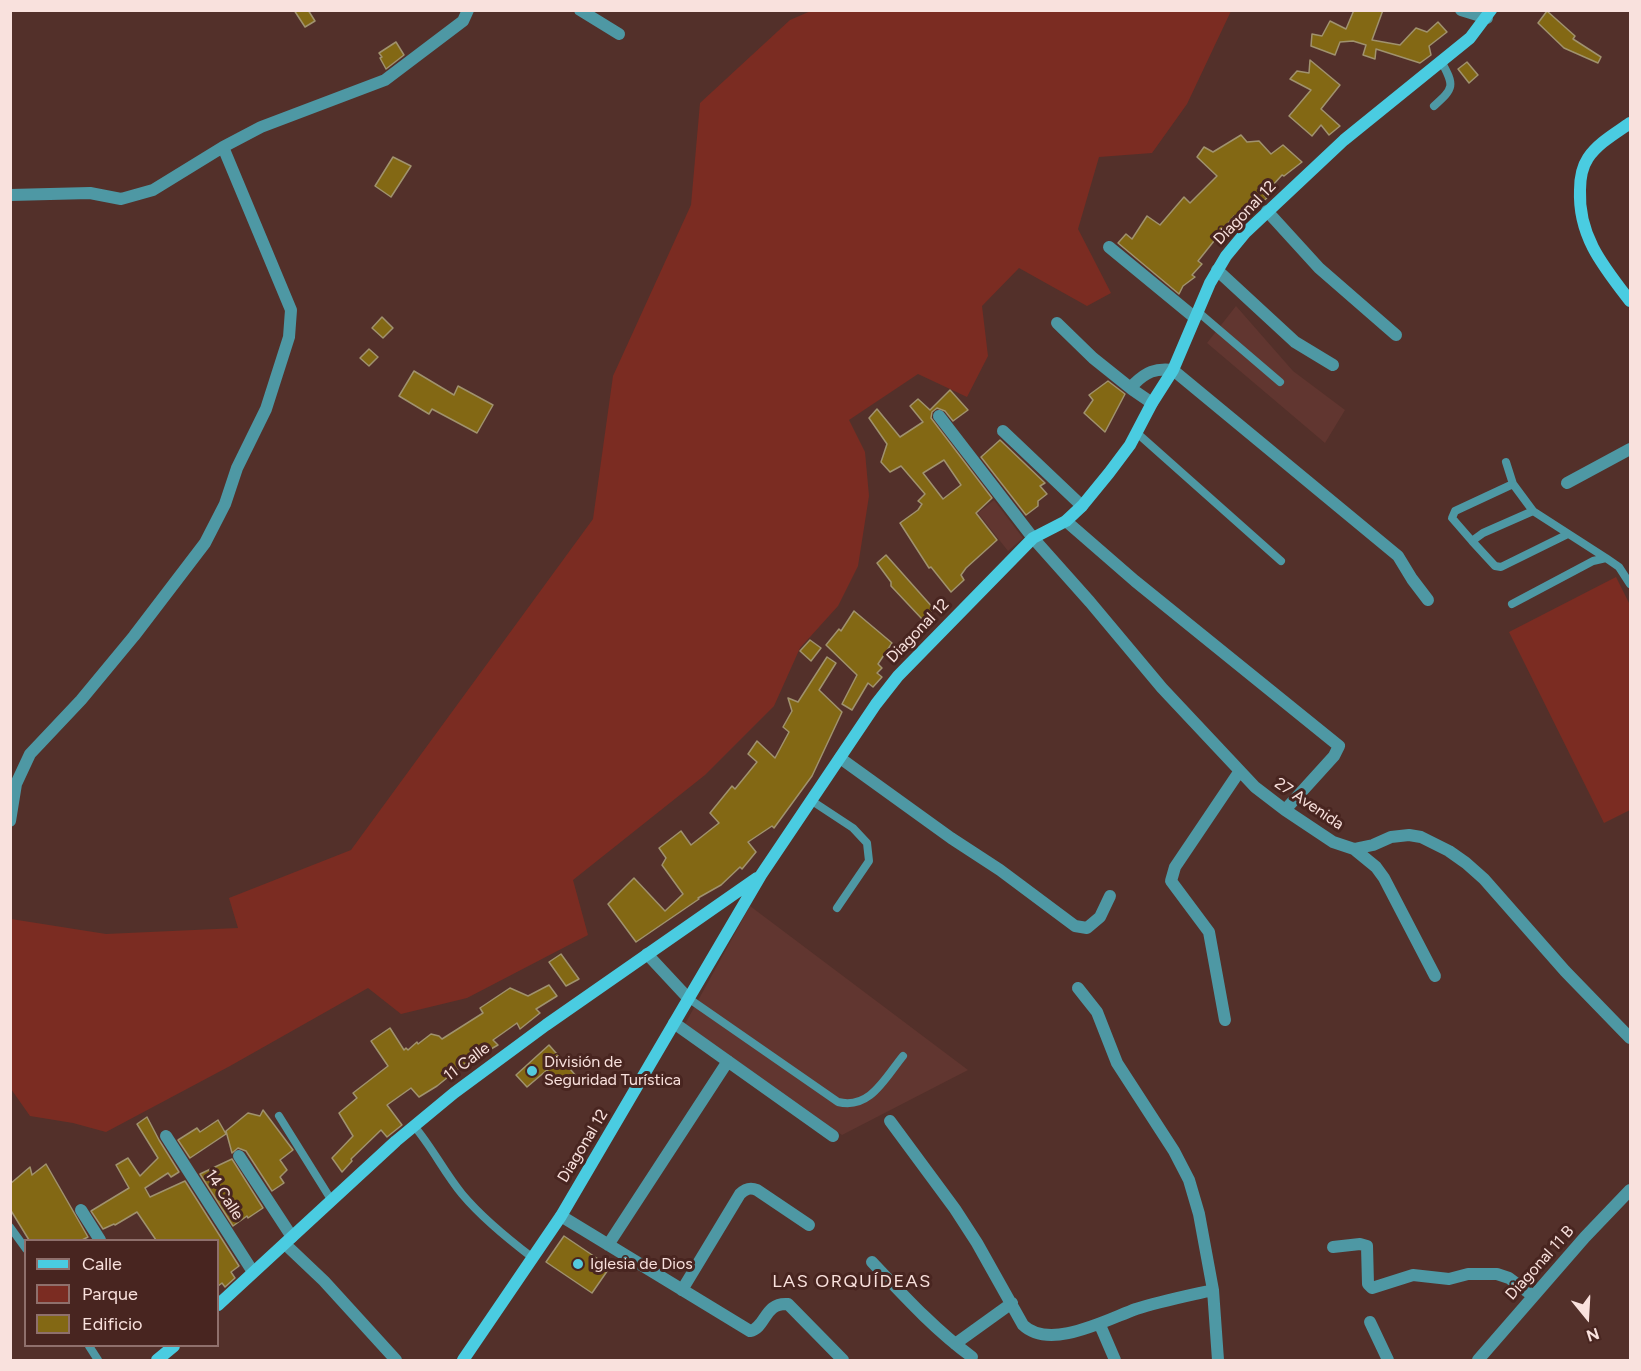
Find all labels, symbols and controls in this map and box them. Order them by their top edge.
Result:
street label: Diagonal 12 [1210,177,1280,249]
street label: Diagonal 12 [883,595,953,667]
street label: 27 Avenida [1271,774,1347,834]
street label: 11 Calle [440,1038,494,1086]
place label: División de Seguridad Turística [544,1052,681,1090]
marker: División de Seguridad Turística [525,1064,539,1078]
street label: Diagonal 12 [554,1106,612,1186]
street label: 14 Calle [201,1166,247,1224]
street label: Diagonal 11 B [1502,1222,1578,1304]
legend [24,1239,219,1347]
text: Calle [82,1253,122,1275]
place label: Iglesia de Dios [590,1254,693,1274]
marker: Iglesia de Dios [571,1257,585,1271]
district label: LAS ORQUÍDEAS [772,1271,932,1293]
text: Parque [82,1283,138,1305]
north arrow [1557,1287,1617,1347]
text: Edificio [82,1313,143,1335]
text: N [1584,1324,1602,1346]

